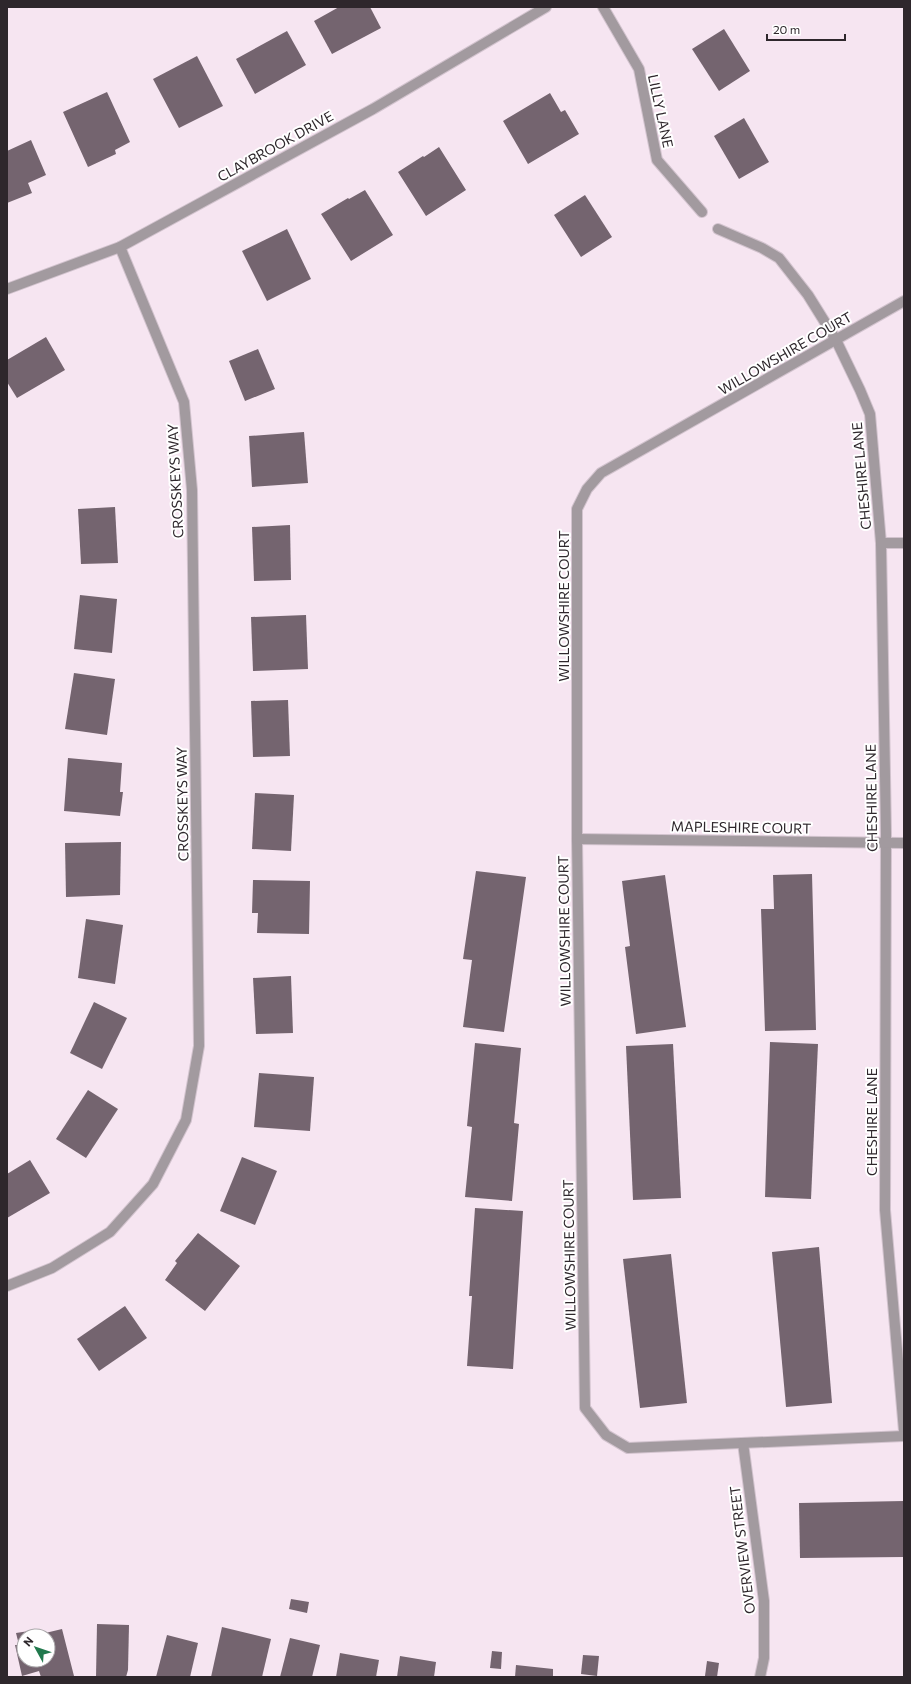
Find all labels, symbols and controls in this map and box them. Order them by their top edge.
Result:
scale bar [767,16,845,42]
text: 20 m [773,22,800,36]
street label: LILLY LANE [645,73,677,149]
street label: CLAYBROOK DRIVE [214,107,336,185]
street label: WILLOWSHIRE COURT [715,308,855,398]
street label: CHESHIRE LANE [848,422,874,530]
street label: CROSSKEYS WAY [164,423,186,539]
street label: WILLOWSHIRE COURT [555,530,572,682]
street label: CHESHIRE LANE [862,744,880,852]
street label: CROSSKEYS WAY [172,746,192,862]
street label: MAPLESHIRE COURT [671,817,811,837]
street label: WILLOWSHIRE COURT [554,855,574,1007]
street label: CHESHIRE LANE [863,1068,880,1176]
street label: WILLOWSHIRE COURT [559,1179,579,1331]
street label: OVERVIEW STREET [726,1485,758,1615]
north arrow [16,1628,56,1668]
text: N [20,1634,36,1649]

